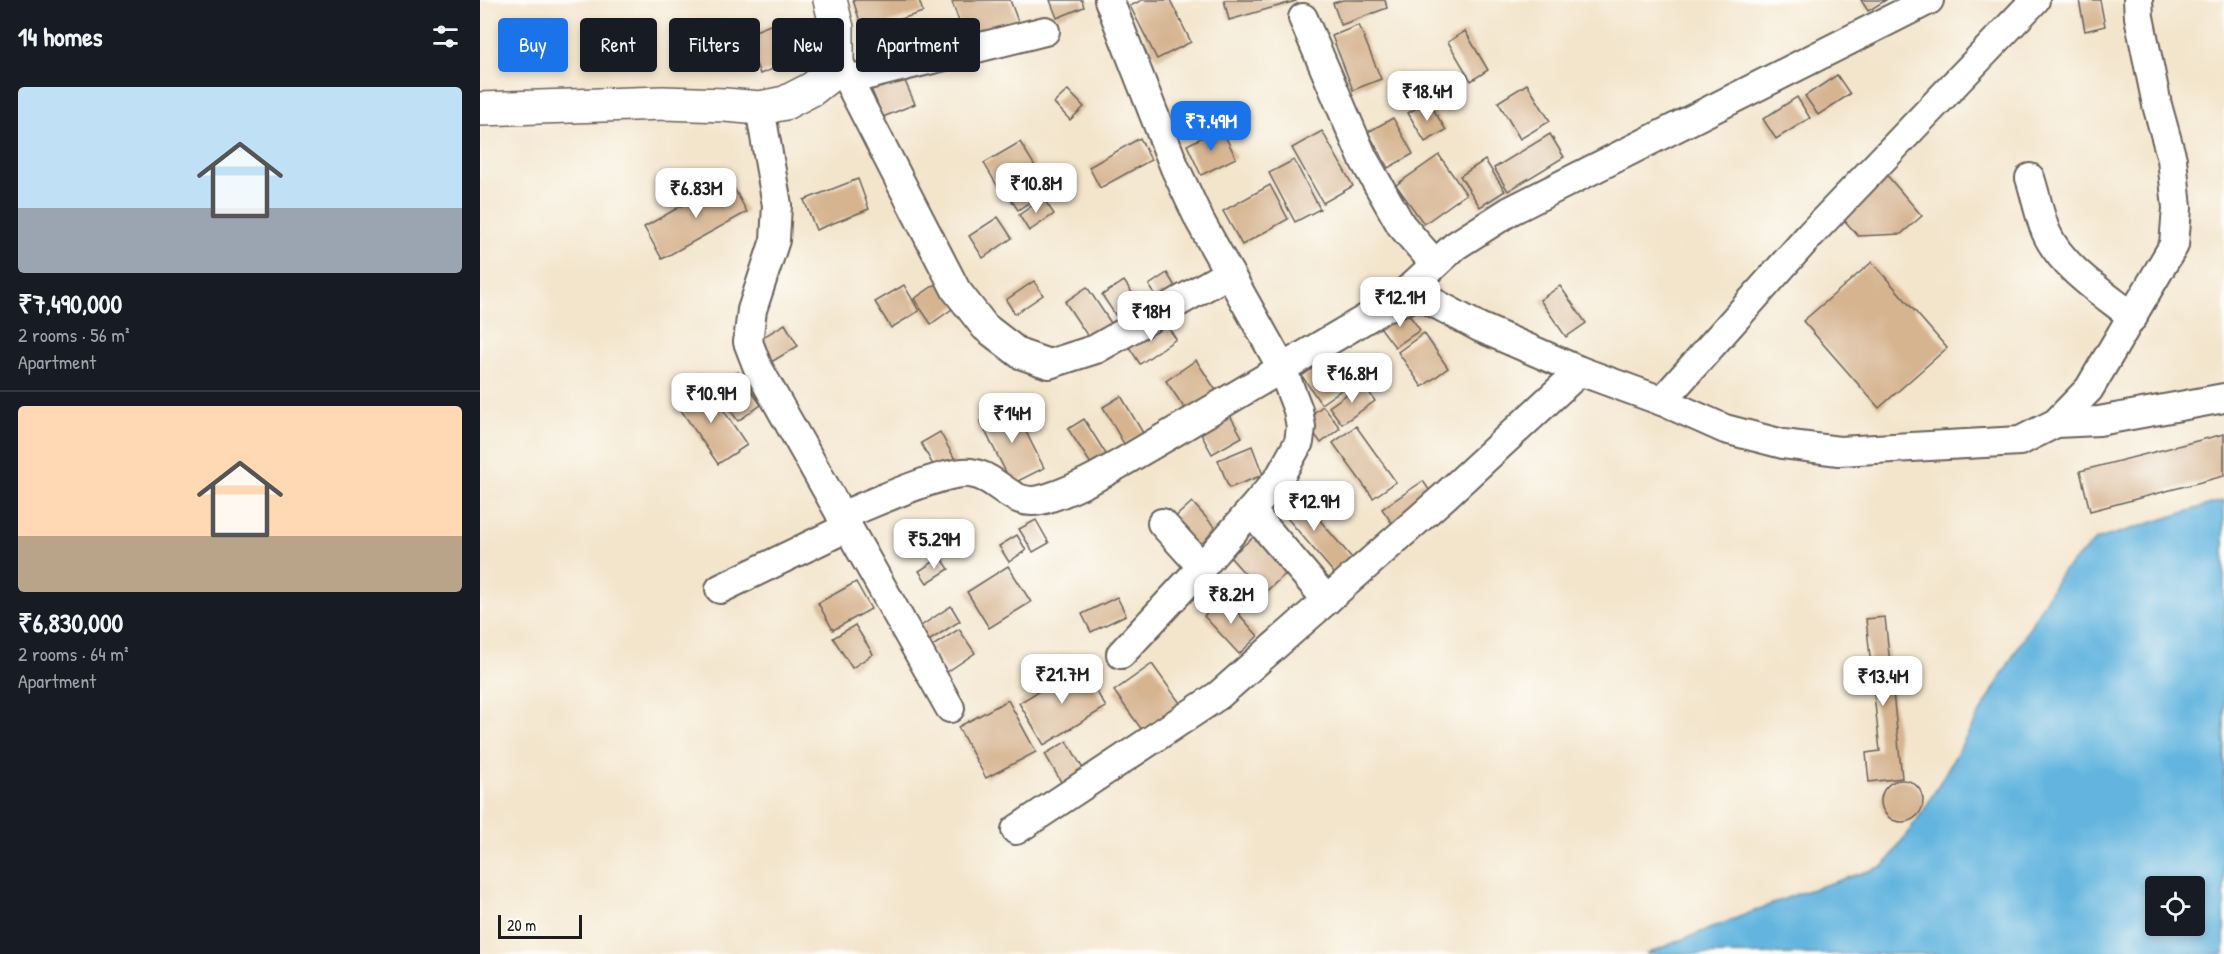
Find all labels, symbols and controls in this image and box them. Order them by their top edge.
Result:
chip: Buy [498,18,568,72]
chip: Rent [580,18,657,72]
chip: Filters [669,18,760,72]
chip: New [772,18,844,72]
chip: Apartment [856,18,980,72]
text: 14 homes [18,19,103,54]
icon: filters [429,20,462,53]
pin: ₹18.4M [1378,71,1476,122]
text: ₹18.4M [1401,77,1453,104]
pin: ₹7.49M [1162,101,1260,152]
text: ₹7.49M [1185,107,1237,134]
icon: home [186,126,294,234]
pin: ₹10.8M [987,163,1085,214]
pin: ₹6.83M [647,168,745,219]
text: ₹10.8M [1010,169,1062,196]
text: ₹6.83M [669,174,723,201]
pin: ₹12.1M [1351,277,1449,328]
text: ₹12.1M [1374,283,1426,310]
text: ₹7,490,000 [18,286,122,321]
pin: ₹18M [1115,291,1187,342]
text: ₹18M [1131,297,1171,324]
text: 2 rooms · 56 m² [18,321,130,348]
text: Apartment [18,348,96,375]
pin: ₹16.8M [1303,353,1401,404]
text: ₹16.8M [1326,359,1378,386]
pin: ₹10.9M [662,373,760,424]
text: ₹10.9M [685,379,737,406]
pin: ₹14M [976,393,1048,444]
text: ₹14M [993,399,1031,426]
icon: home [186,445,294,553]
pin: ₹12.9M [1265,481,1363,532]
text: ₹12.9M [1288,487,1340,514]
pin: ₹5.29M [885,519,983,570]
text: ₹5.29M [908,525,960,552]
pin: ₹8.2M [1189,574,1273,625]
text: ₹8.2M [1208,580,1254,607]
text: ₹6,830,000 [18,605,123,640]
text: 2 rooms · 64 m² [18,640,129,667]
pin: ₹21.7M [1013,654,1111,705]
pin: ₹13.4M [1834,656,1932,707]
text: ₹21.7M [1035,660,1089,687]
text: ₹13.4M [1857,662,1909,689]
text: Apartment [18,667,96,694]
map controls [2145,876,2205,936]
button: locate [2145,876,2205,936]
scale bar [498,912,582,940]
text: 20 m [507,914,536,936]

